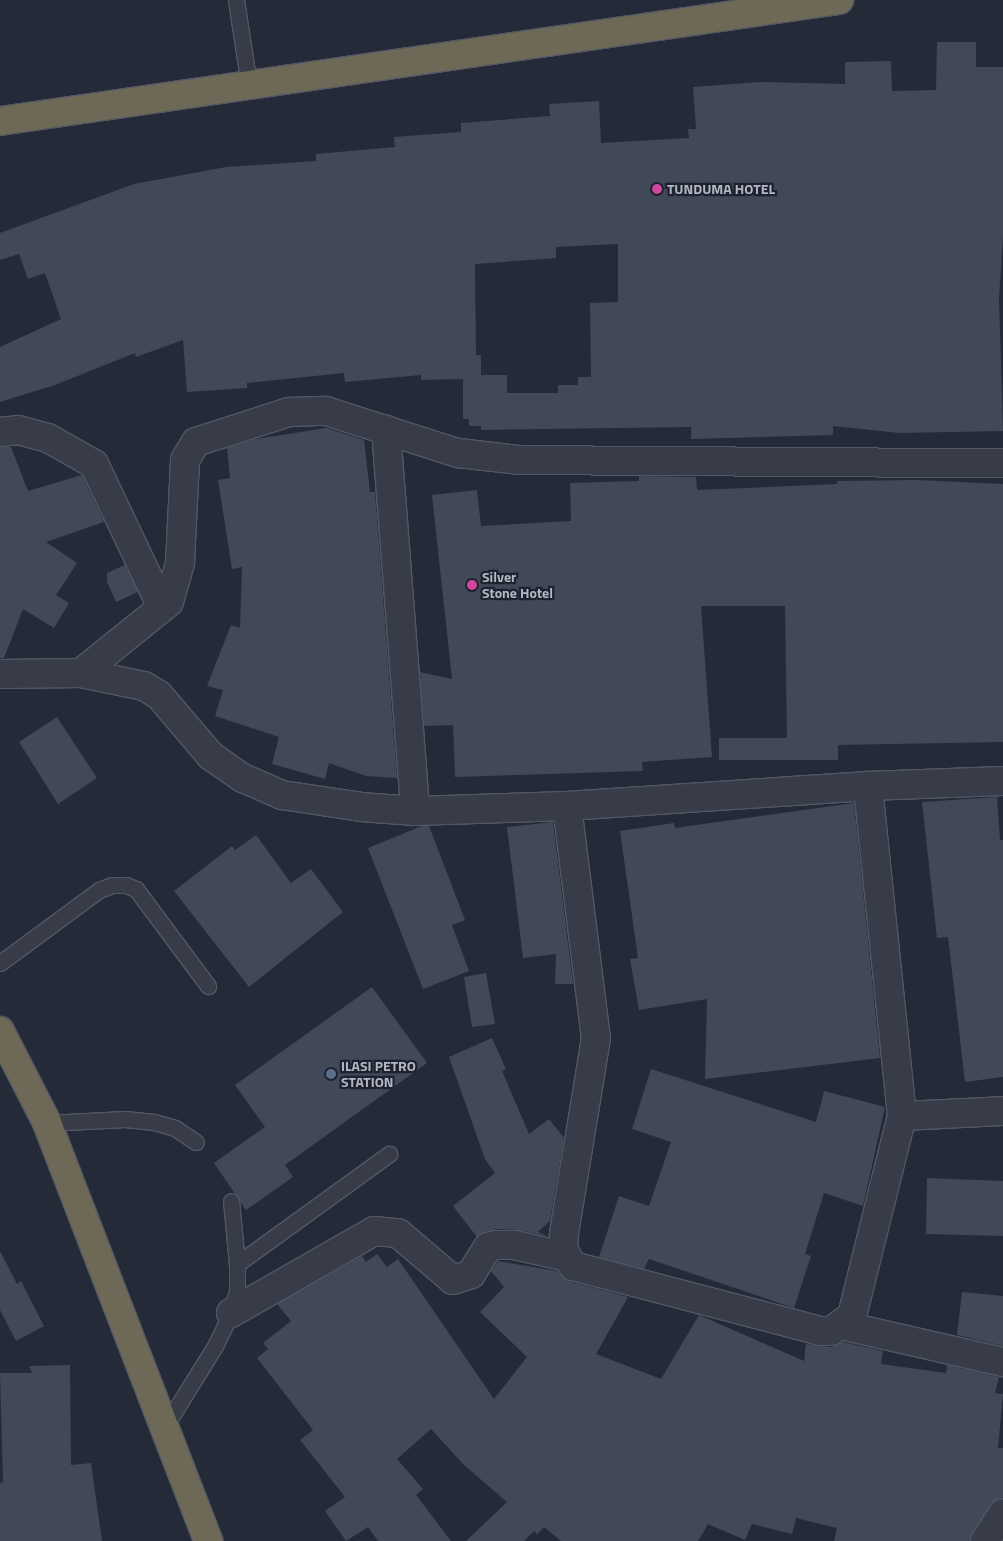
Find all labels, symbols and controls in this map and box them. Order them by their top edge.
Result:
place label: TUNDUMA HOTEL [667,181,775,197]
marker: TUNDUMA HOTEL [651,183,663,195]
place label: Silver Stone Hotel [482,569,553,602]
marker: Silver Stone Hotel [466,579,478,591]
place label: ILASI PETRO STATION [341,1058,416,1090]
marker: ILASI PETRO STATION [325,1068,337,1080]

